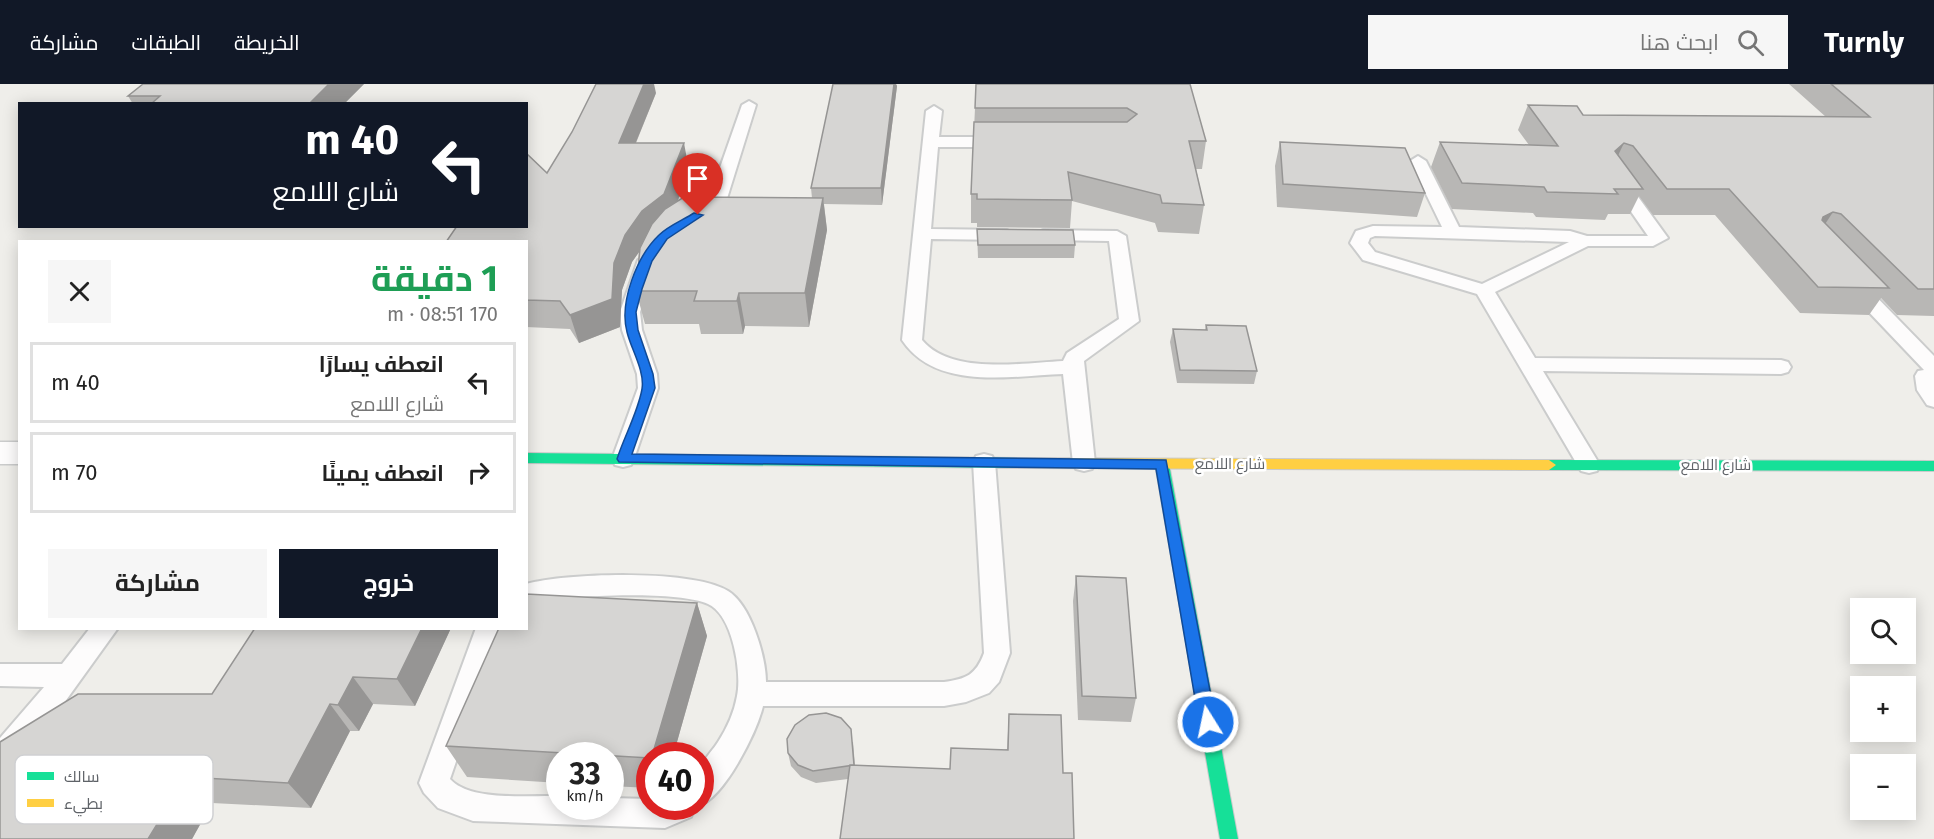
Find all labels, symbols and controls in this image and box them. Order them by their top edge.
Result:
search box [1368,15,1788,69]
icon: search [1734,26,1767,59]
text: Turnly [1824,26,1904,59]
text: ابحث هنا [1640,29,1719,56]
text: مشاركة [30,30,99,56]
text: الطبقات [132,30,201,56]
text: الخريطة [234,30,300,56]
text: 40 m [305,115,399,165]
icon: left [420,126,498,204]
pin [672,153,723,215]
icon: arrive [681,162,714,195]
text: شارع اللامع [272,176,399,208]
text: 1 دقيقة [371,257,498,301]
button: close [48,260,111,323]
text: 170 m · 08:51 [387,302,498,326]
text: انعطف يسارًا [319,351,444,378]
icon: left [462,366,495,399]
text: 40 m [51,369,100,396]
text: شارع اللامع [350,392,444,416]
street label: شارع اللامع [1195,455,1265,475]
icon: right [462,456,495,489]
street label: شارع اللامع [1681,456,1751,476]
text: 70 m [51,459,97,486]
text: انعطف يمينًا [322,460,444,487]
button: مشاركة [48,549,267,618]
button: خروج [279,549,498,618]
map controls [1850,598,1916,820]
button: search [1850,598,1916,664]
button: + [1850,676,1916,742]
position arrow [1176,690,1240,754]
speed limit sign: 40 [636,742,714,820]
button: − [1850,754,1916,820]
legend [15,755,213,824]
text: 33 [569,756,601,792]
text: سالك [64,767,99,786]
text: km/h [566,787,604,805]
text: بطيء [64,794,103,817]

